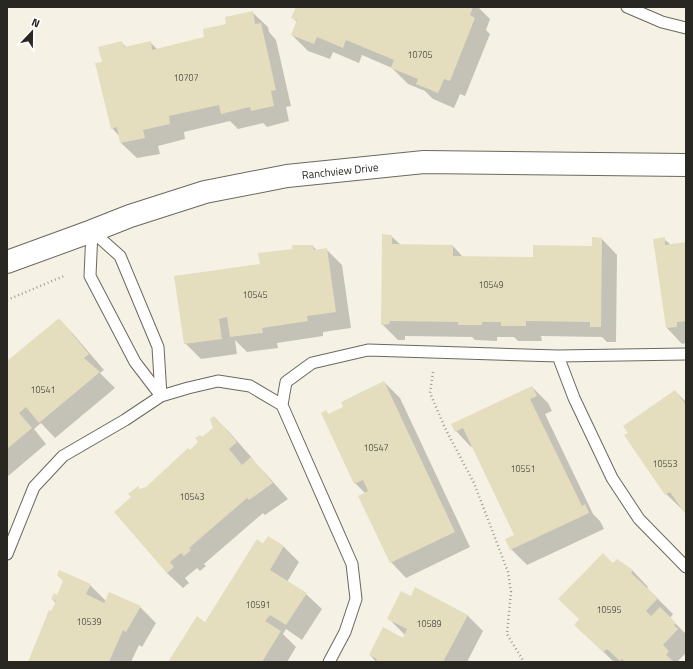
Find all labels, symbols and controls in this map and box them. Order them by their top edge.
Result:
north arrow [12,12,52,52]
text: N [29,14,42,32]
house number: 10705 [407,48,433,61]
house number: 10707 [173,71,199,84]
street label: Ranchview Drive [301,159,380,183]
house number: 10549 [478,278,504,291]
house number: 10545 [242,288,268,301]
house number: 10541 [30,383,56,396]
house number: 10547 [363,441,389,454]
house number: 10553 [652,457,678,470]
house number: 10551 [510,462,536,475]
house number: 10543 [179,490,205,503]
house number: 10591 [245,598,271,611]
house number: 10595 [596,603,622,616]
house number: 10539 [76,615,102,628]
house number: 10589 [416,617,442,630]

